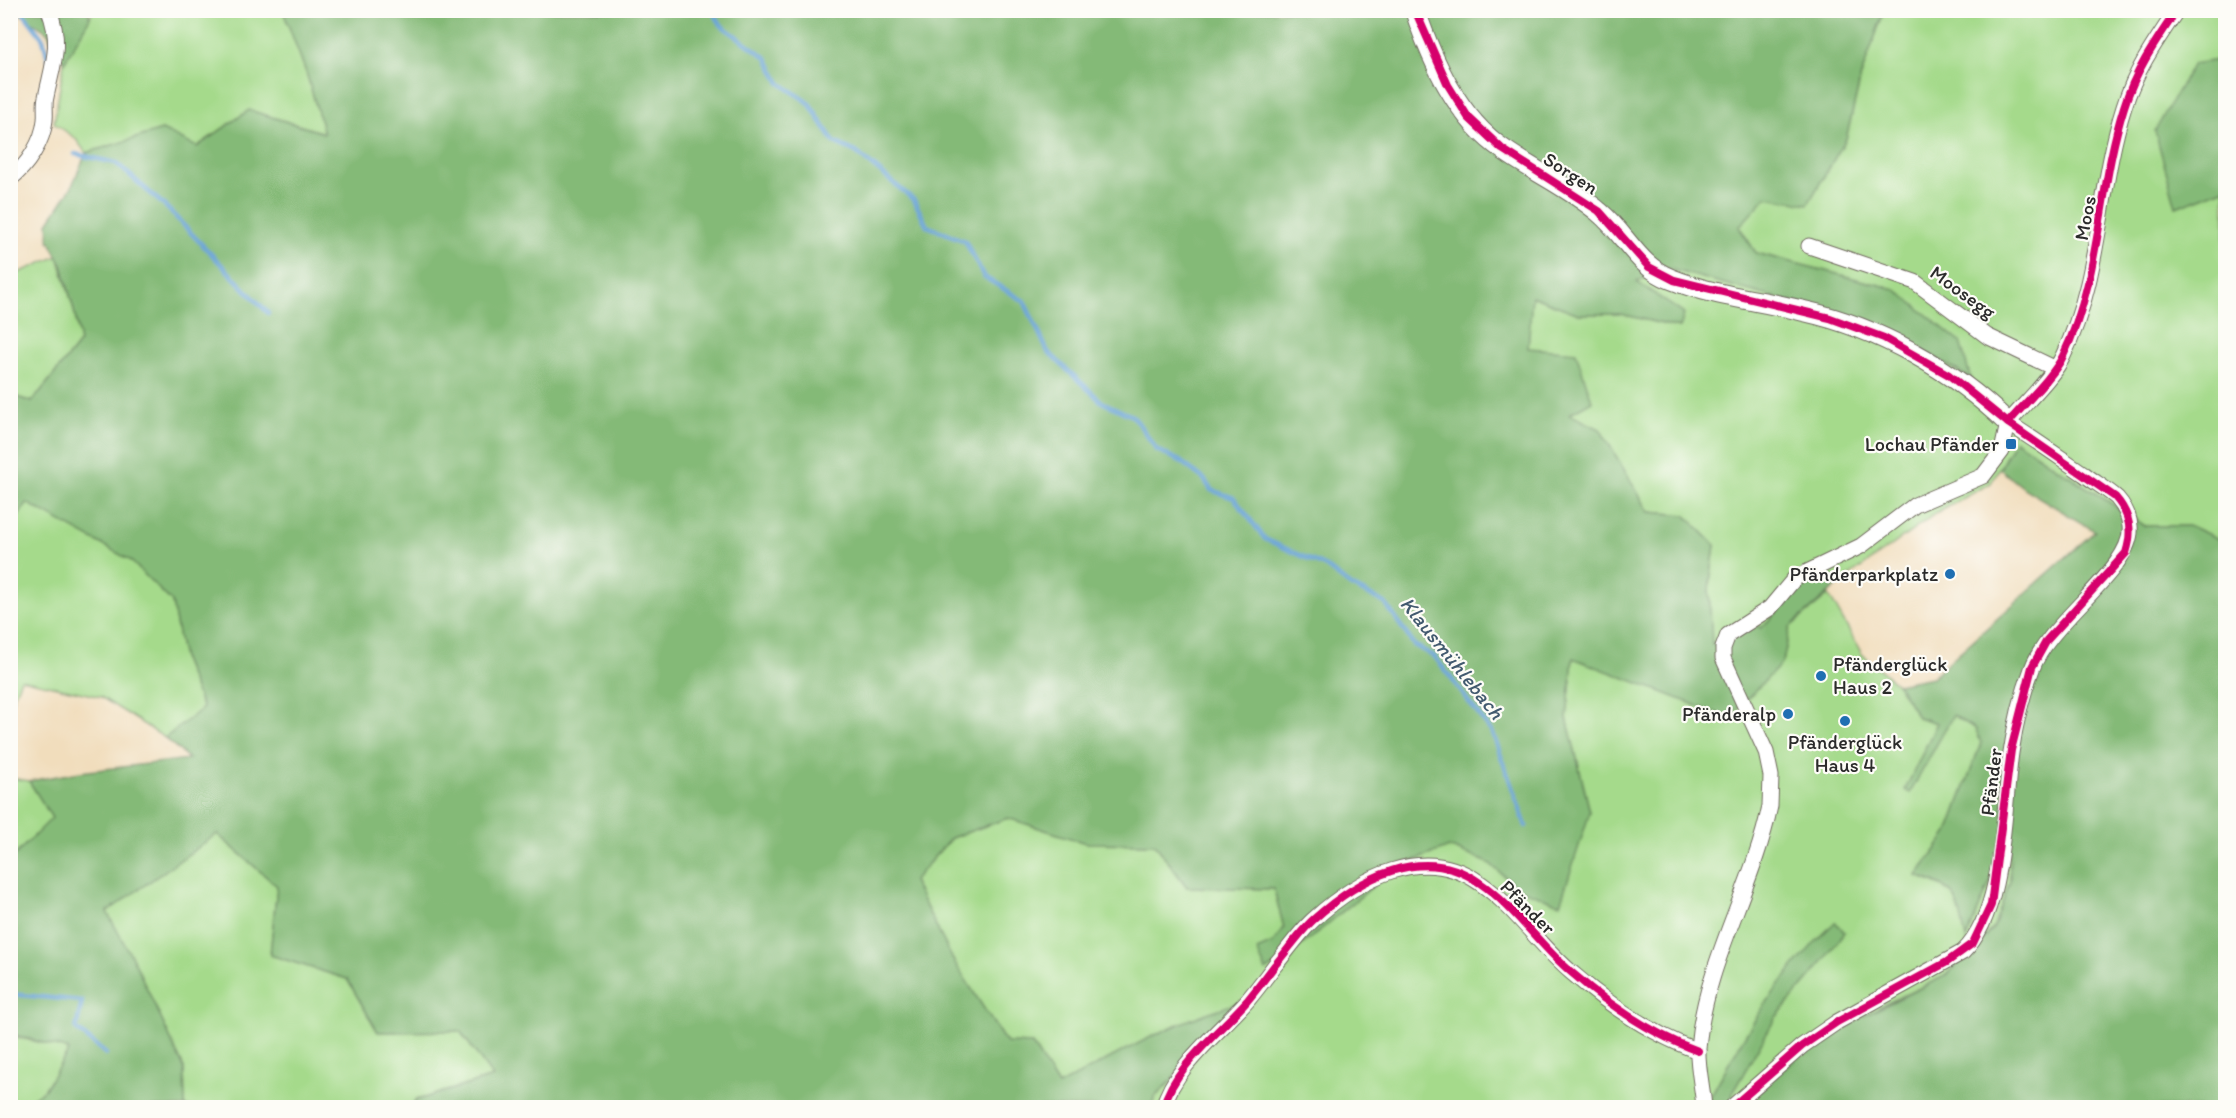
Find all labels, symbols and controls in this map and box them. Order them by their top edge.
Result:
street label: Sorgen [1539,146,1603,200]
street label: Moos [2069,194,2101,242]
street label: Moosegg [1926,260,2001,324]
place label: Lochau Pfänder [1865,432,1999,456]
marker: Lochau Pfänder [2004,437,2018,451]
place label: Pfänderparkplatz [1790,562,1938,586]
marker: Pfänderparkplatz [1943,567,1957,581]
water label: Klausmühlebach [1395,591,1510,724]
place label: Pfänderglück Haus 2 [1833,652,1947,699]
marker: Pfänderglück Haus 2 [1814,669,1828,683]
place label: Pfänderalp [1682,702,1776,726]
marker: Pfänderalp [1781,707,1795,721]
marker: Pfänderglück Haus 4 [1838,714,1852,728]
place label: Pfänderglück Haus 4 [1788,730,1902,777]
street label: Pfänder [1975,747,2007,817]
street label: Pfänder [1495,874,1561,940]

